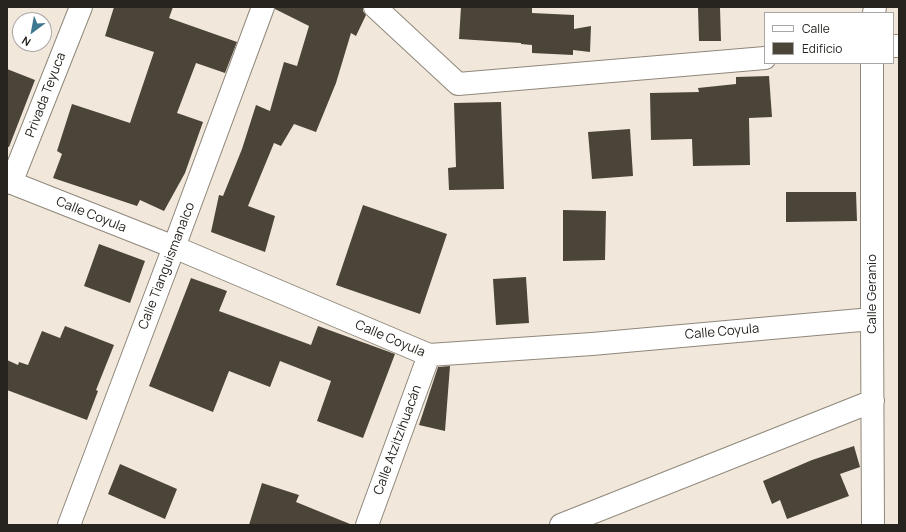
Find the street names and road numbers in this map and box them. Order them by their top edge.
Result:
street label: Privada Teyuca [23,50,69,140]
street label: Calle Coyula [54,194,128,236]
street label: Calle Tianguismanalco [136,200,198,332]
street label: Calle Geranio [864,254,880,334]
street label: Calle Coyula [353,317,427,361]
street label: Calle Coyula [684,321,760,343]
street label: Calle Atzitzihuacán [371,383,425,497]

